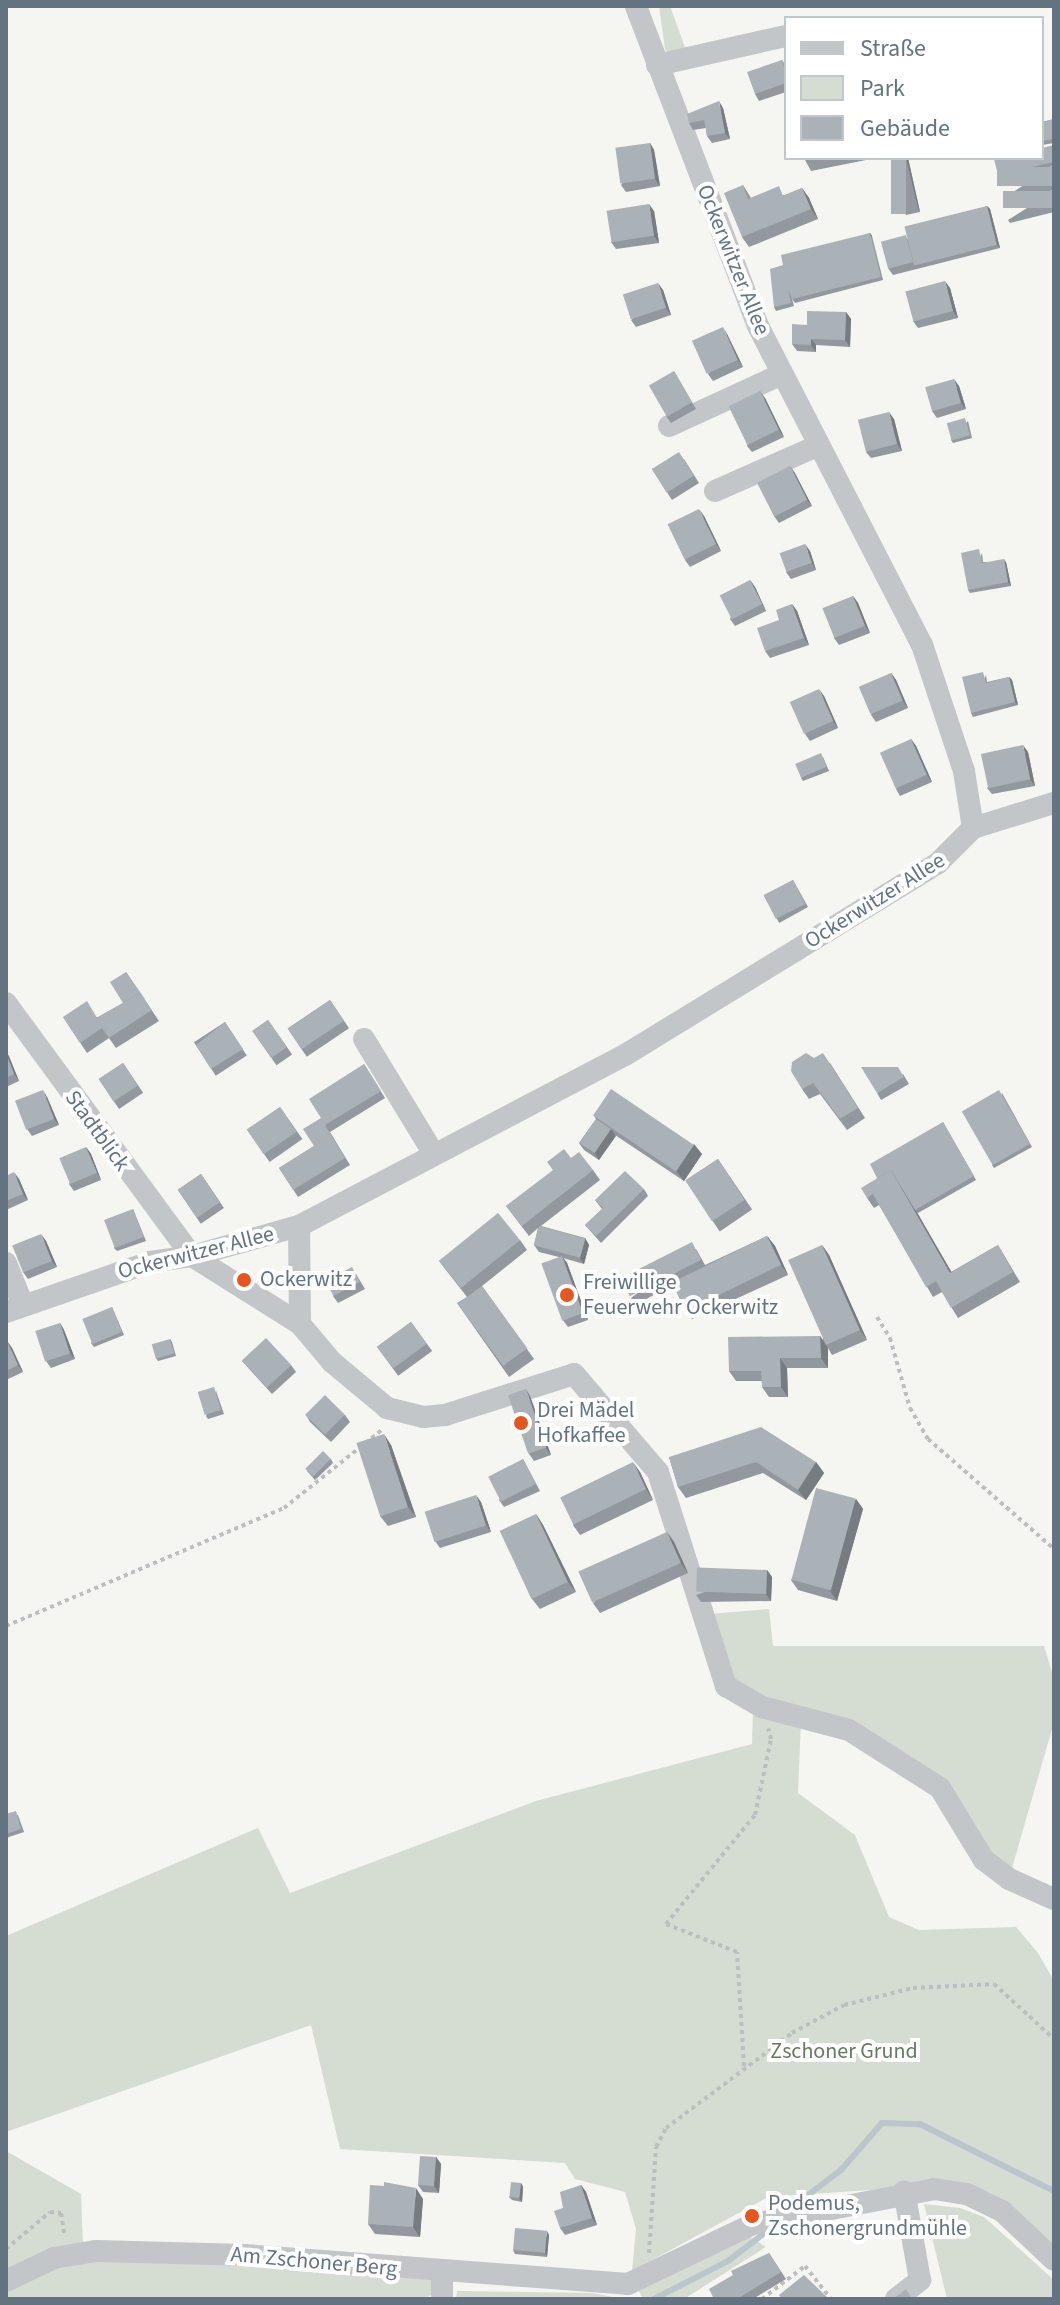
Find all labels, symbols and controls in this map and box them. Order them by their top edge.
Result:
legend [784,16,1044,160]
text: Straße [860,31,926,66]
text: Park [860,71,905,106]
text: Gebäude [860,111,950,146]
street label: Ockerwitzer Allee [691,181,775,339]
street label: Ockerwitzer Allee [800,847,950,955]
street label: Stadtblick [59,1086,135,1176]
street label: Ockerwitzer Allee [115,1221,277,1285]
place label: Ockerwitz [260,1267,352,1293]
place label: Freiwillige Feuerwehr Ockerwitz [583,1269,778,1320]
marker: Ockerwitz [235,1271,253,1289]
marker: Freiwillige Feuerwehr Ockerwitz [558,1286,576,1304]
place label: Drei Mädel Hofkaffee [537,1397,634,1448]
marker: Drei Mädel Hofkaffee [512,1414,530,1432]
park label: Zschoner Grund [770,2039,918,2065]
place label: Podemus, Zschonergrundmühle [768,2190,967,2242]
marker: Podemus, Zschonergrundmühle [743,2207,761,2225]
street label: Am Zschoner Berg [230,2242,398,2282]

